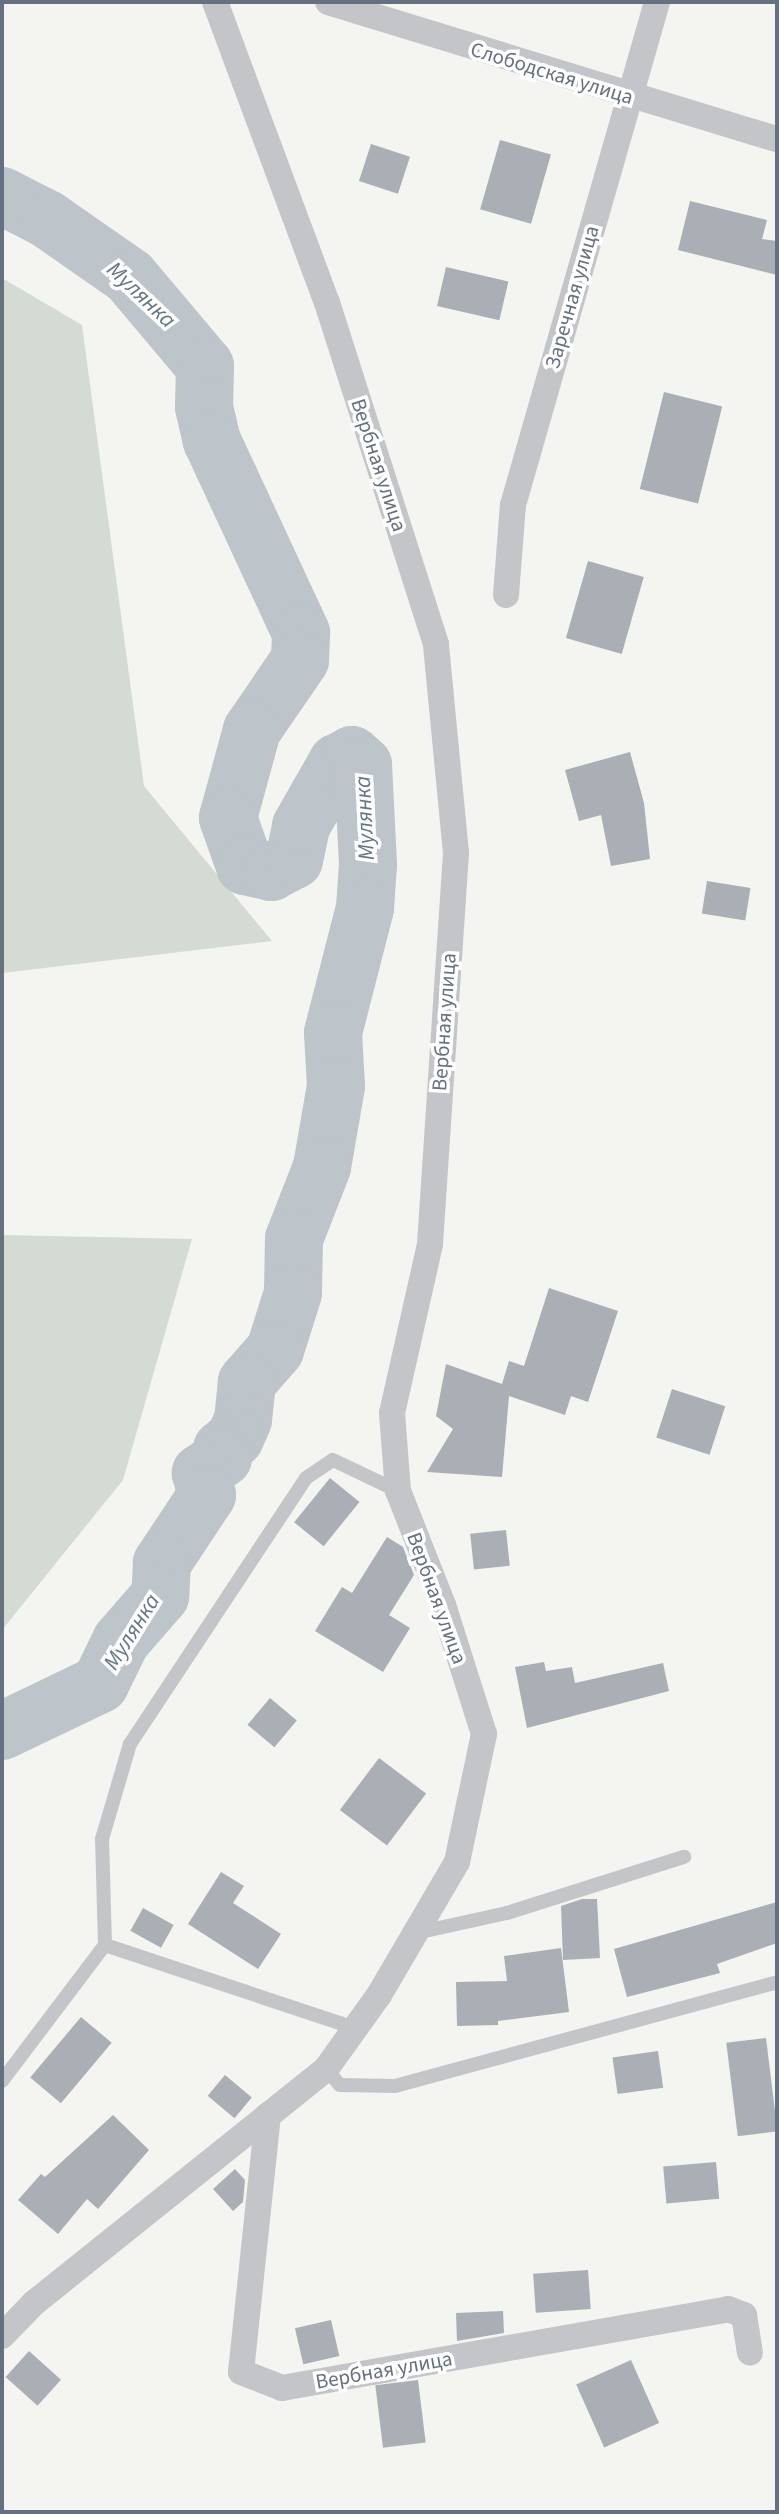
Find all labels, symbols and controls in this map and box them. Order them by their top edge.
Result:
street label: Слободская улица [468,36,636,110]
street label: Заречная улица [540,223,604,371]
water label: Мулянка [101,256,181,334]
street label: Вербная улица [346,395,412,535]
water label: Мулянка [349,775,381,861]
street label: Вербная улица [427,952,461,1092]
street label: Вербная улица [402,1529,472,1667]
water label: Мулянка [98,1589,166,1675]
street label: Вербная улица [314,2346,454,2394]

